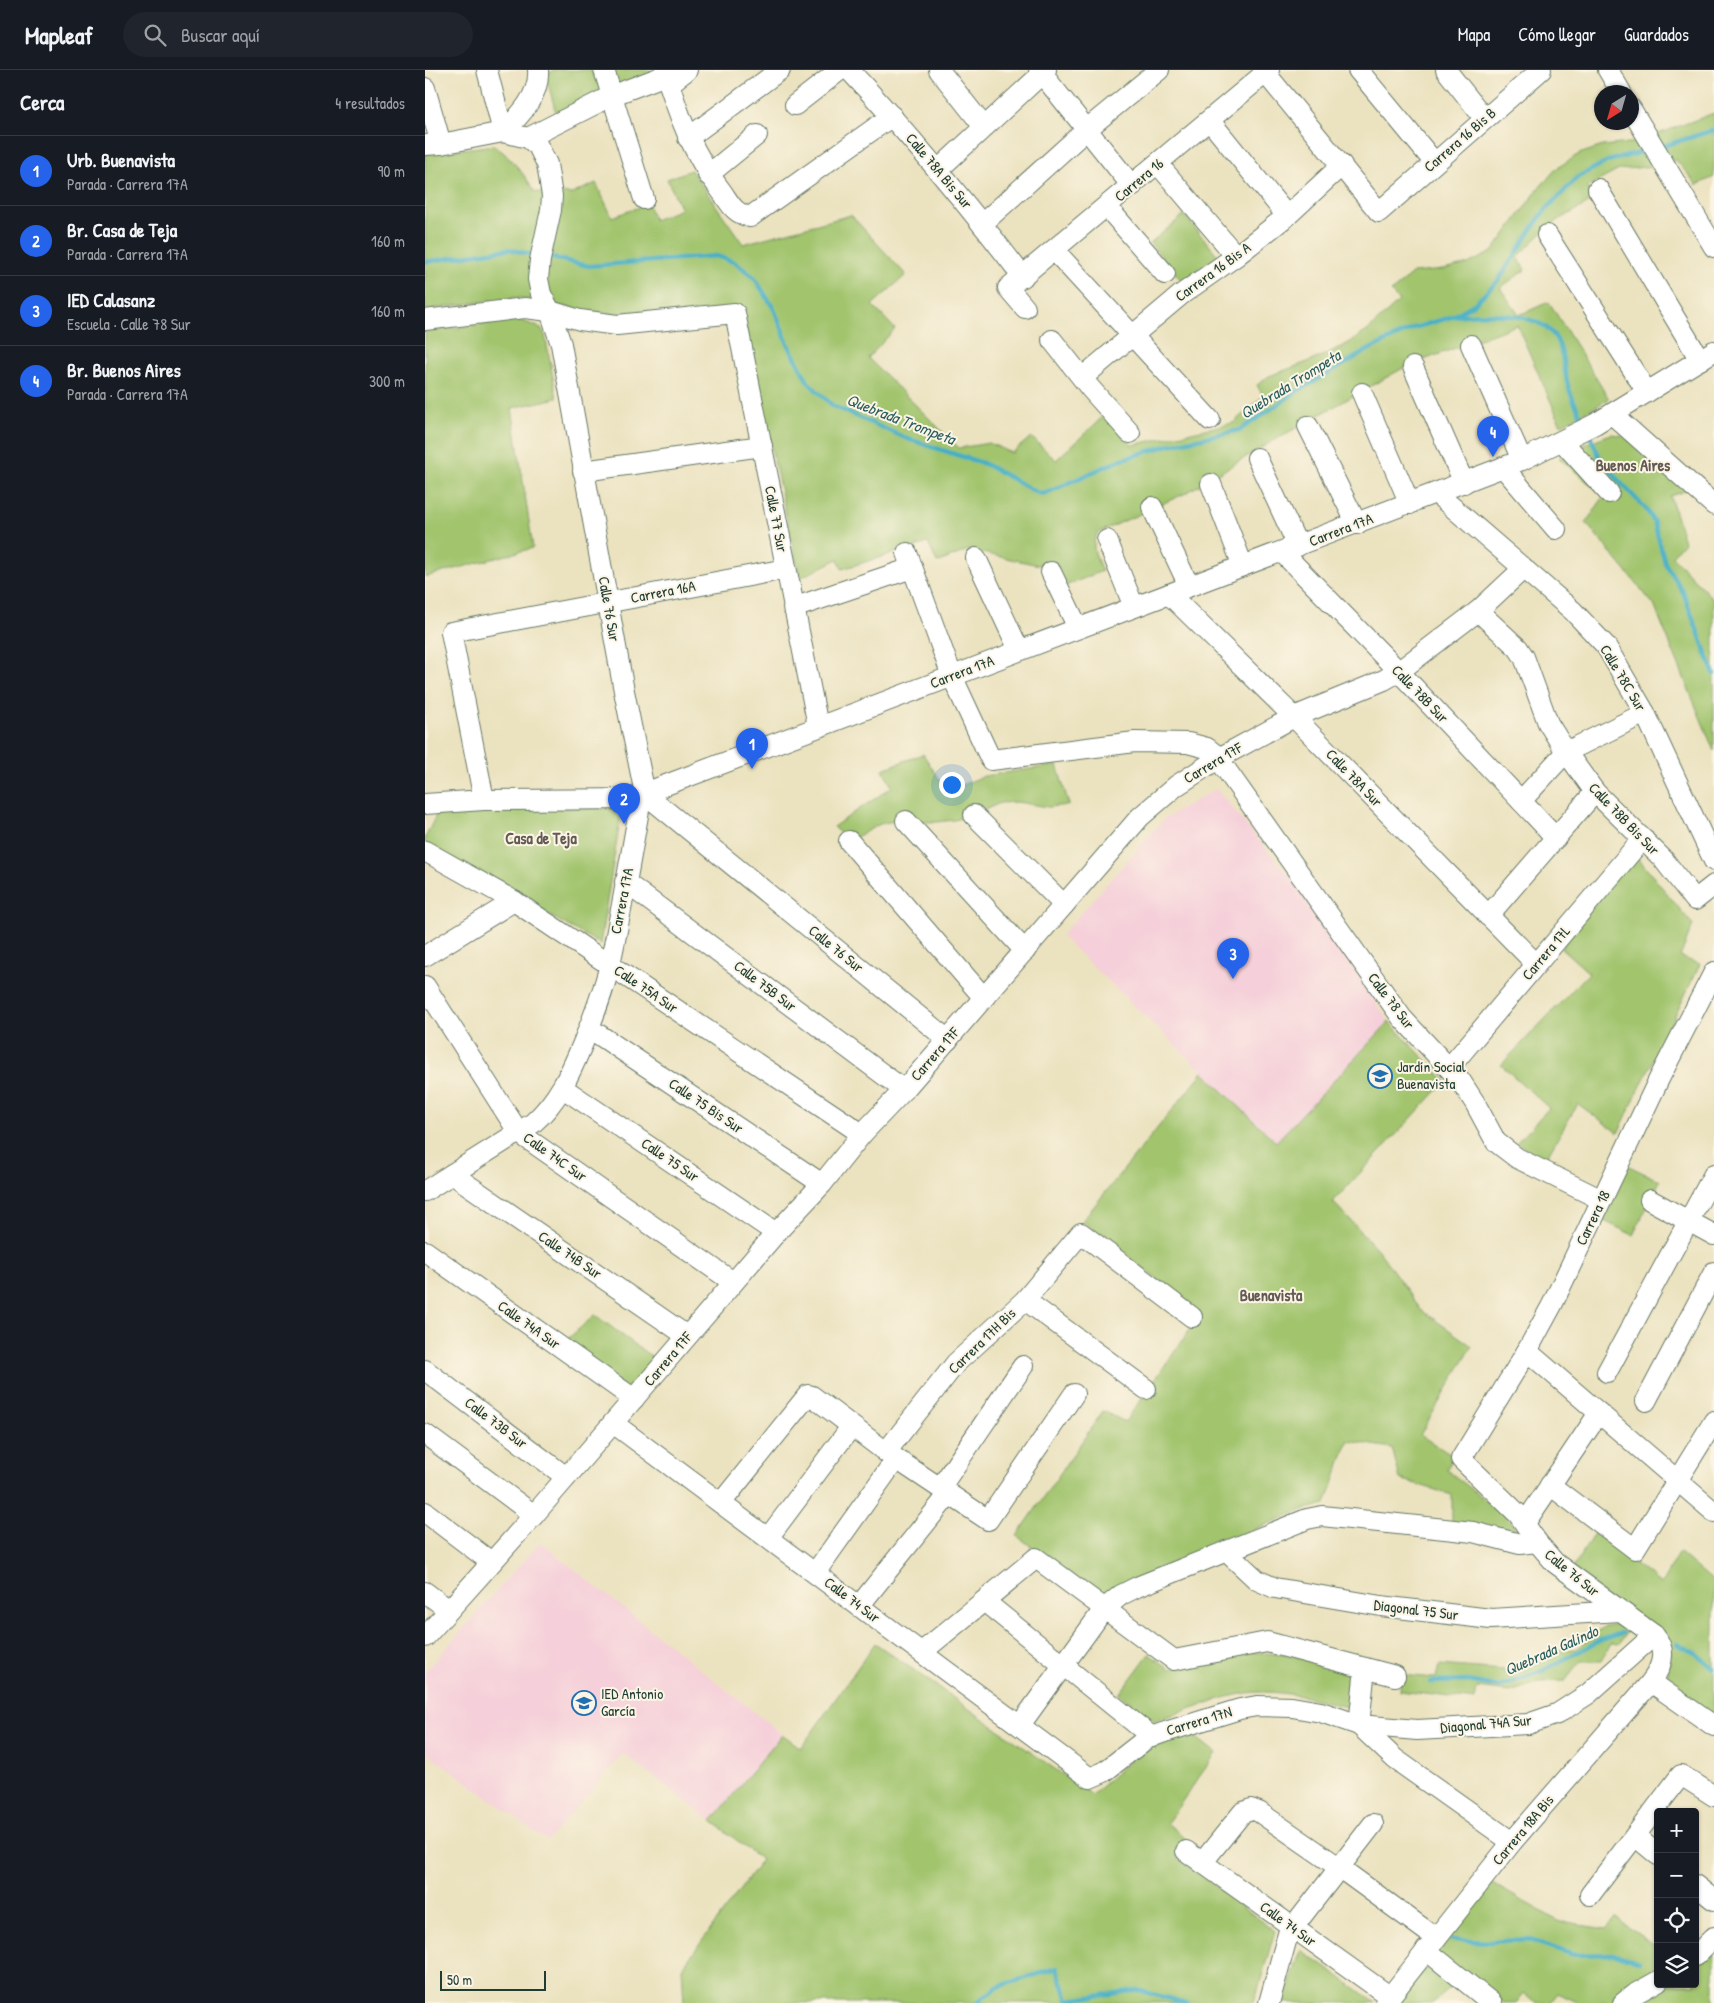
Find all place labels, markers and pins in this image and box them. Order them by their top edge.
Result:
pin: 4 [1477,416,1509,457]
pin: 1 [736,728,768,769]
pin: 2 [608,783,640,824]
pin: 3 [1217,938,1249,979]
place label: Jardín Social Buenavista [1397,1056,1466,1094]
school or university icon: Jardín Social Buenavista [1367,1063,1393,1089]
place label: IED Antonio García [601,1683,663,1721]
school or university icon: IED Antonio García [571,1690,597,1716]

